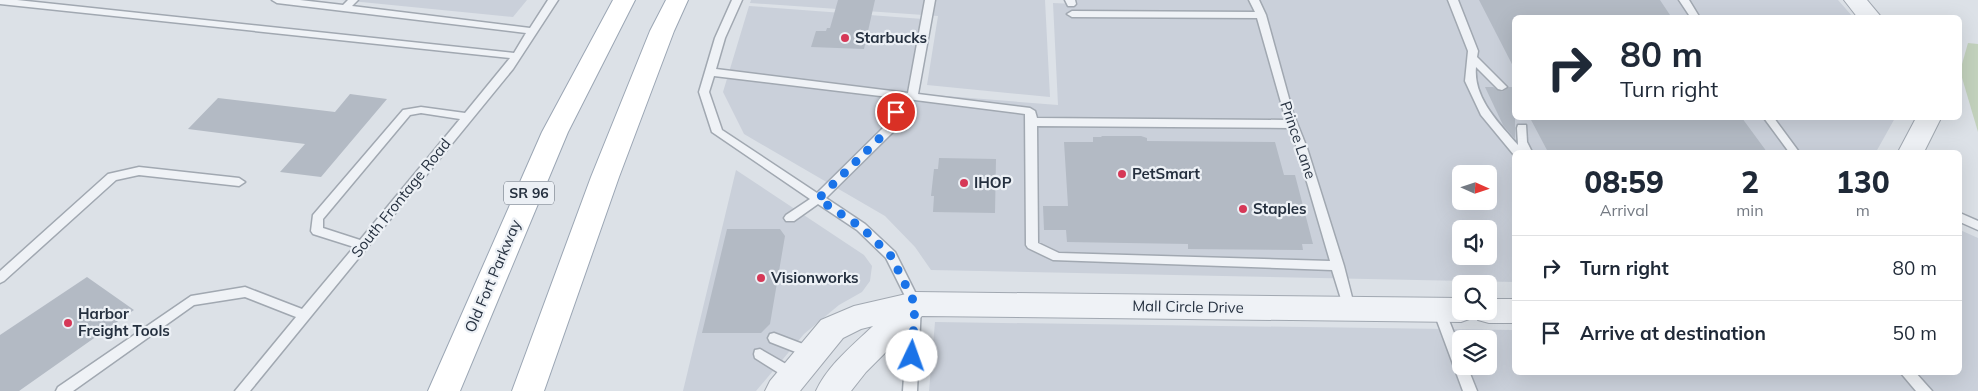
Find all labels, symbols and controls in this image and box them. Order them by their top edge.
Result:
place label: Starbucks [855,28,927,47]
marker: Starbucks [839,32,851,44]
text: 80 m [1620,32,1703,76]
icon: right [1537,35,1602,100]
text: Turn right [1620,75,1718,103]
pin [875,91,917,133]
icon: arrive [882,98,910,126]
street label: Prince Lane [1276,98,1321,181]
street label: South Frontage Road [347,134,454,261]
text: 08:59 [1584,163,1664,201]
text: 2 [1741,163,1759,201]
text: 130 [1836,163,1890,201]
place label: PetSmart [1132,164,1200,183]
north arrow [1452,165,1498,210]
map controls [1452,165,1497,375]
marker: PetSmart [1116,168,1128,180]
place label: IHOP [974,173,1012,192]
marker: IHOP [958,177,970,189]
road number: SR 96 [504,182,554,204]
place label: Staples [1253,199,1307,218]
text: Arrival [1600,200,1649,220]
text: min [1736,200,1764,220]
text: m [1856,200,1870,220]
marker: Staples [1237,203,1249,215]
street label: Old Fort Parkway [460,216,525,335]
button: sound [1452,220,1497,265]
icon: right [1537,254,1565,282]
text: Turn right [1580,256,1669,280]
text: 80 m [1893,256,1937,280]
place label: Visionworks [770,268,859,287]
marker: Visionworks [755,272,767,284]
button: search [1452,275,1497,320]
street label: Mall Circle Drive [1132,296,1244,317]
place label: Harbor Freight Tools [78,304,170,340]
marker: Harbor Freight Tools [62,317,74,329]
icon: arrive [1537,319,1565,347]
text: Arrive at destination [1580,321,1766,345]
text: 50 m [1893,321,1937,345]
position arrow [885,329,937,381]
button: layers [1452,330,1497,375]

